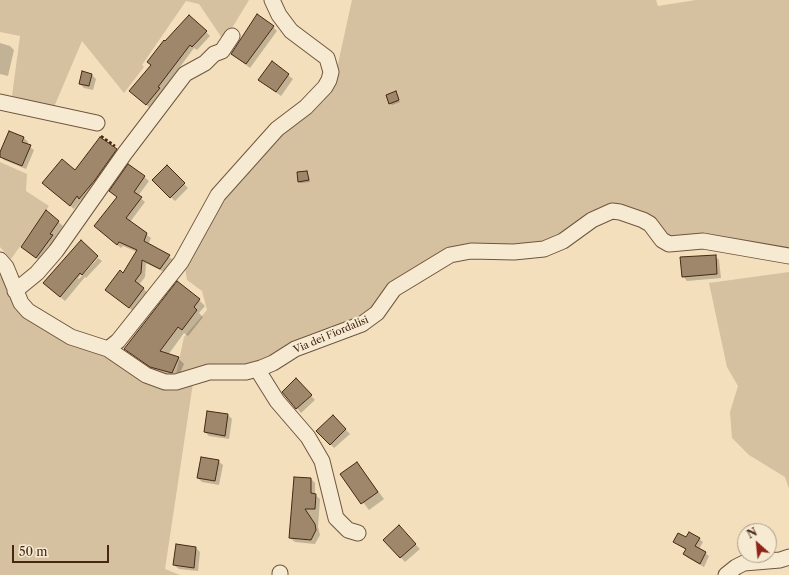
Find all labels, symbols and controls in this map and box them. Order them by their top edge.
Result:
street label: Via dei Fiordalisi [292,314,370,356]
north arrow [737,523,777,563]
text: N [745,525,759,542]
scale bar [14,537,111,563]
text: 50 m [19,544,48,559]

